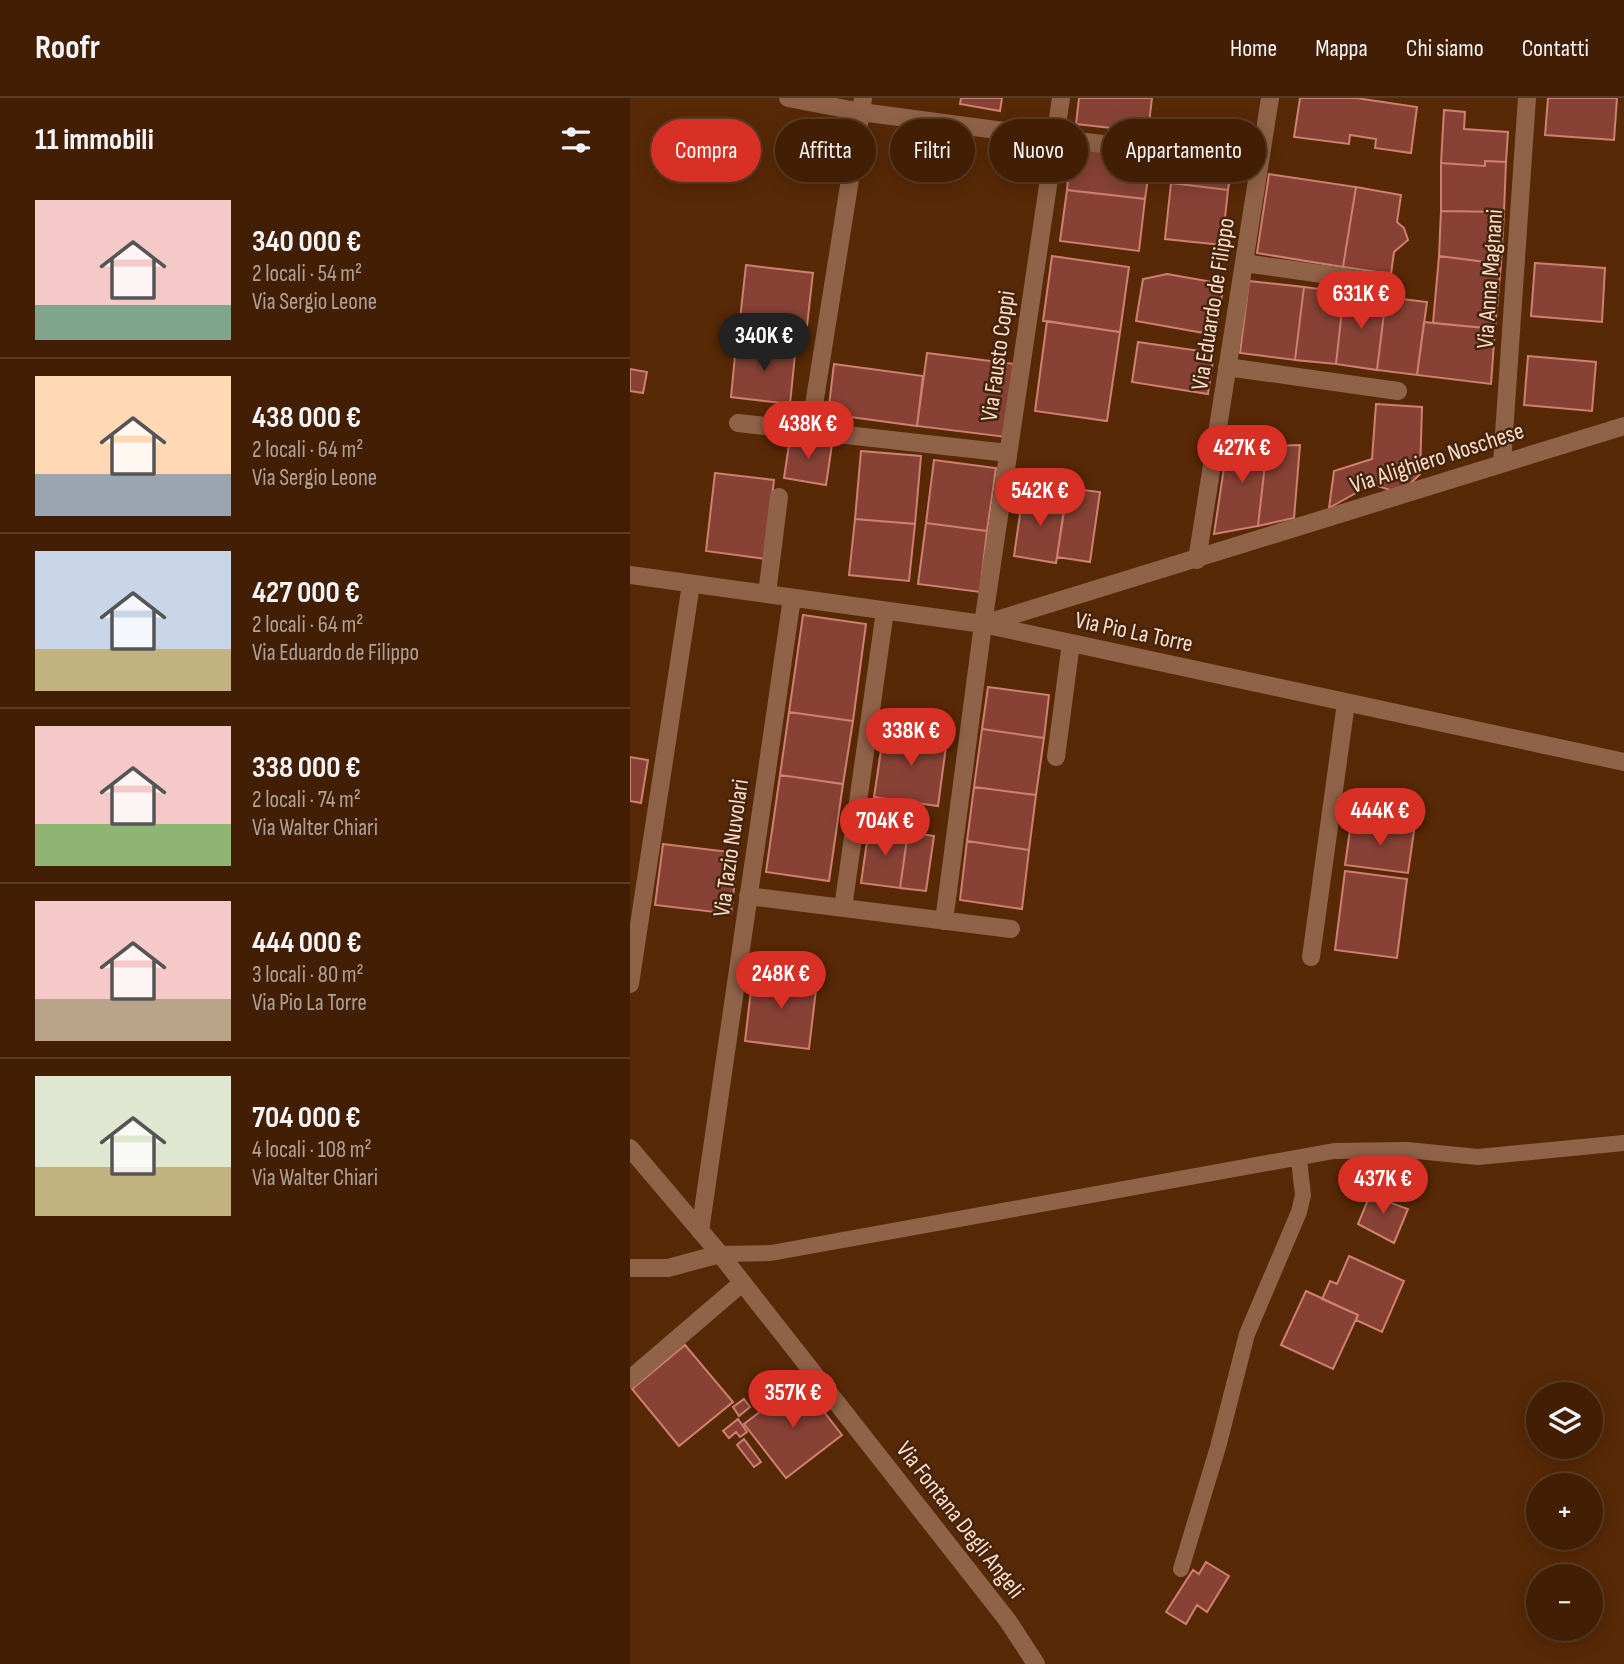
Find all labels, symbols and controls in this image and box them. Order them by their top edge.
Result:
text: Roofr [35,28,100,68]
text: Home [1230,34,1277,63]
text: Mappa [1315,34,1368,63]
text: Chi siamo [1406,34,1484,63]
text: Contatti [1522,34,1589,63]
chip: Compra [651,119,761,182]
chip: Affitta [775,119,876,182]
chip: Filtri [890,119,975,182]
chip: Nuovo [989,119,1088,182]
chip: Appartamento [1102,119,1266,182]
icon: filters [557,121,595,159]
text: 11 immobili [35,122,154,158]
street label: Via Anna Magnani [1471,208,1509,350]
street label: Via Eduardo de Filippo [1185,216,1241,392]
text: 340 000 € [252,224,361,260]
icon: home [91,228,175,312]
text: 2 locali · 54 m² [252,260,362,288]
pin: 631K € [1304,272,1418,331]
text: 631K € [1332,280,1390,308]
text: Via Sergio Leone [252,288,377,316]
street label: Via Fausto Coppi [974,289,1022,423]
pin: 340K € [707,314,821,373]
text: 340K € [735,322,793,350]
text: 438 000 € [252,400,361,436]
pin: 438K € [751,402,865,461]
icon: home [91,404,175,488]
text: 438K € [779,410,837,438]
street label: Via Alighiero Noschese [1346,416,1528,500]
pin: 427K € [1185,426,1299,485]
text: 427K € [1213,434,1271,462]
text: 2 locali · 64 m² [252,436,363,464]
text: Via Sergio Leone [252,464,377,492]
pin: 542K € [983,468,1097,528]
text: 542K € [1011,477,1069,505]
text: 427 000 € [252,575,360,611]
icon: home [91,579,175,663]
street label: Via Pio La Torre [1072,605,1196,659]
text: 2 locali · 64 m² [252,611,363,639]
text: Via Eduardo de Filippo [252,639,419,667]
pin: 338K € [854,708,968,768]
text: 338K € [882,717,940,745]
text: 338 000 € [252,750,361,786]
icon: home [91,754,175,838]
street label: Via Tazio Nuvolari [707,777,755,919]
text: 2 locali · 74 m² [252,786,361,814]
pin: 444K € [1323,788,1437,848]
text: 444K € [1351,797,1409,825]
pin: 704K € [828,798,942,858]
text: 704K € [856,807,914,835]
text: Via Walter Chiari [252,814,378,842]
text: 444 000 € [252,925,362,961]
icon: home [91,929,175,1013]
pin: 248K € [724,951,838,1011]
text: 248K € [752,960,810,988]
text: 3 locali · 80 m² [252,961,364,989]
text: Via Pio La Torre [252,989,367,1017]
text: 704 000 € [252,1100,361,1136]
icon: home [91,1104,175,1188]
text: 4 locali · 108 m² [252,1136,372,1164]
pin: 437K € [1326,1156,1440,1216]
text: Via Walter Chiari [252,1164,378,1192]
text: 437K € [1354,1165,1412,1193]
pin: 357K € [736,1370,850,1430]
text: 357K € [764,1379,822,1407]
map controls [1526,1382,1603,1641]
button: layers [1526,1382,1603,1459]
street label: Via Fontana Degli Angeli [890,1436,1030,1604]
button: + [1526,1473,1603,1550]
button: − [1526,1564,1603,1641]

